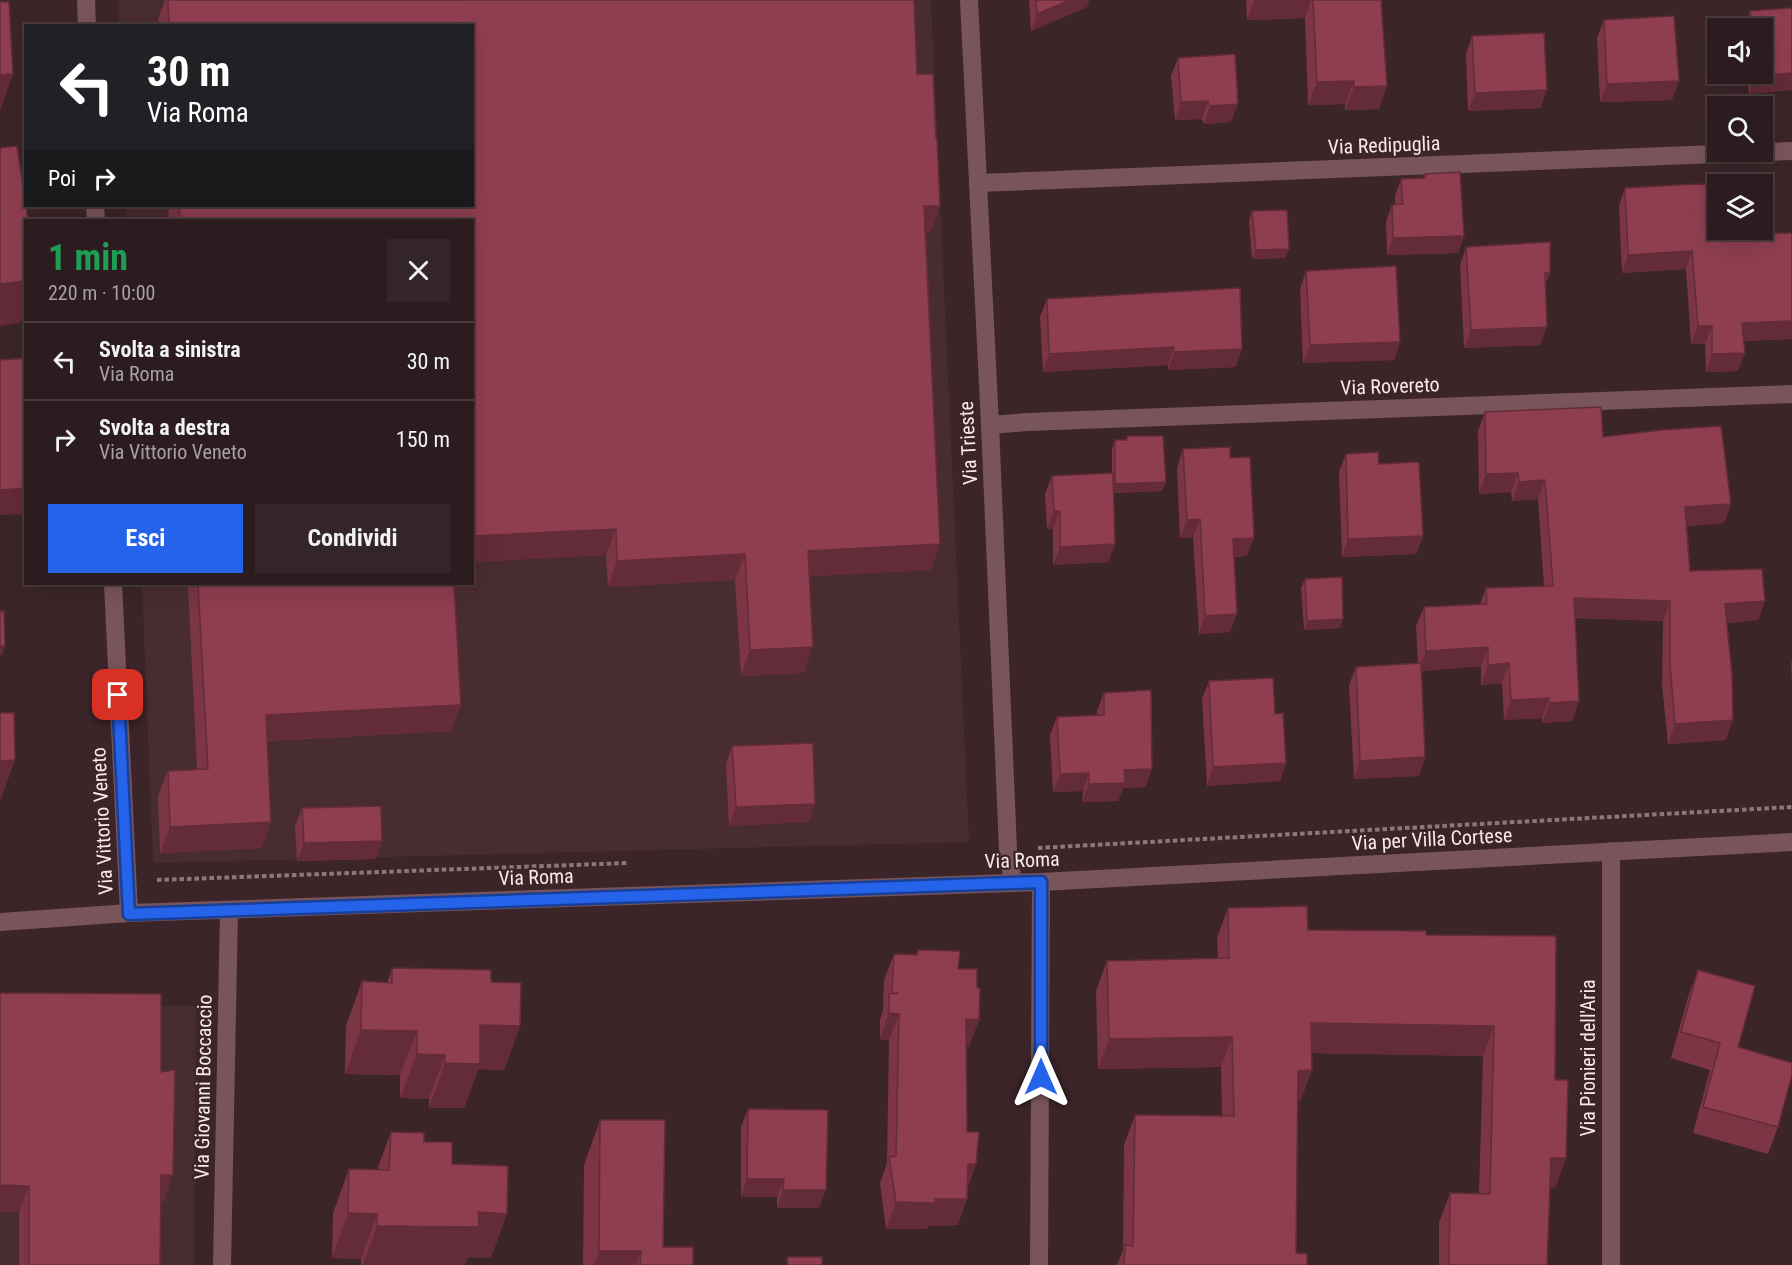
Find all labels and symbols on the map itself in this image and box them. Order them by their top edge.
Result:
street label: Via Redipuglia [1327,131,1441,159]
street label: Via Rovereto [1340,372,1440,400]
street label: Via Trieste [954,401,982,485]
pin [92,669,143,720]
street label: Via Vittorio Veneto [86,747,118,895]
street label: Via per Villa Cortese [1351,823,1513,855]
street label: Via Roma [984,847,1060,873]
street label: Via Roma [498,864,574,890]
street label: Via Pionieri dell'Aria [1576,979,1600,1137]
street label: Via Giovanni Boccaccio [189,994,217,1180]
position arrow [1009,1045,1073,1109]

